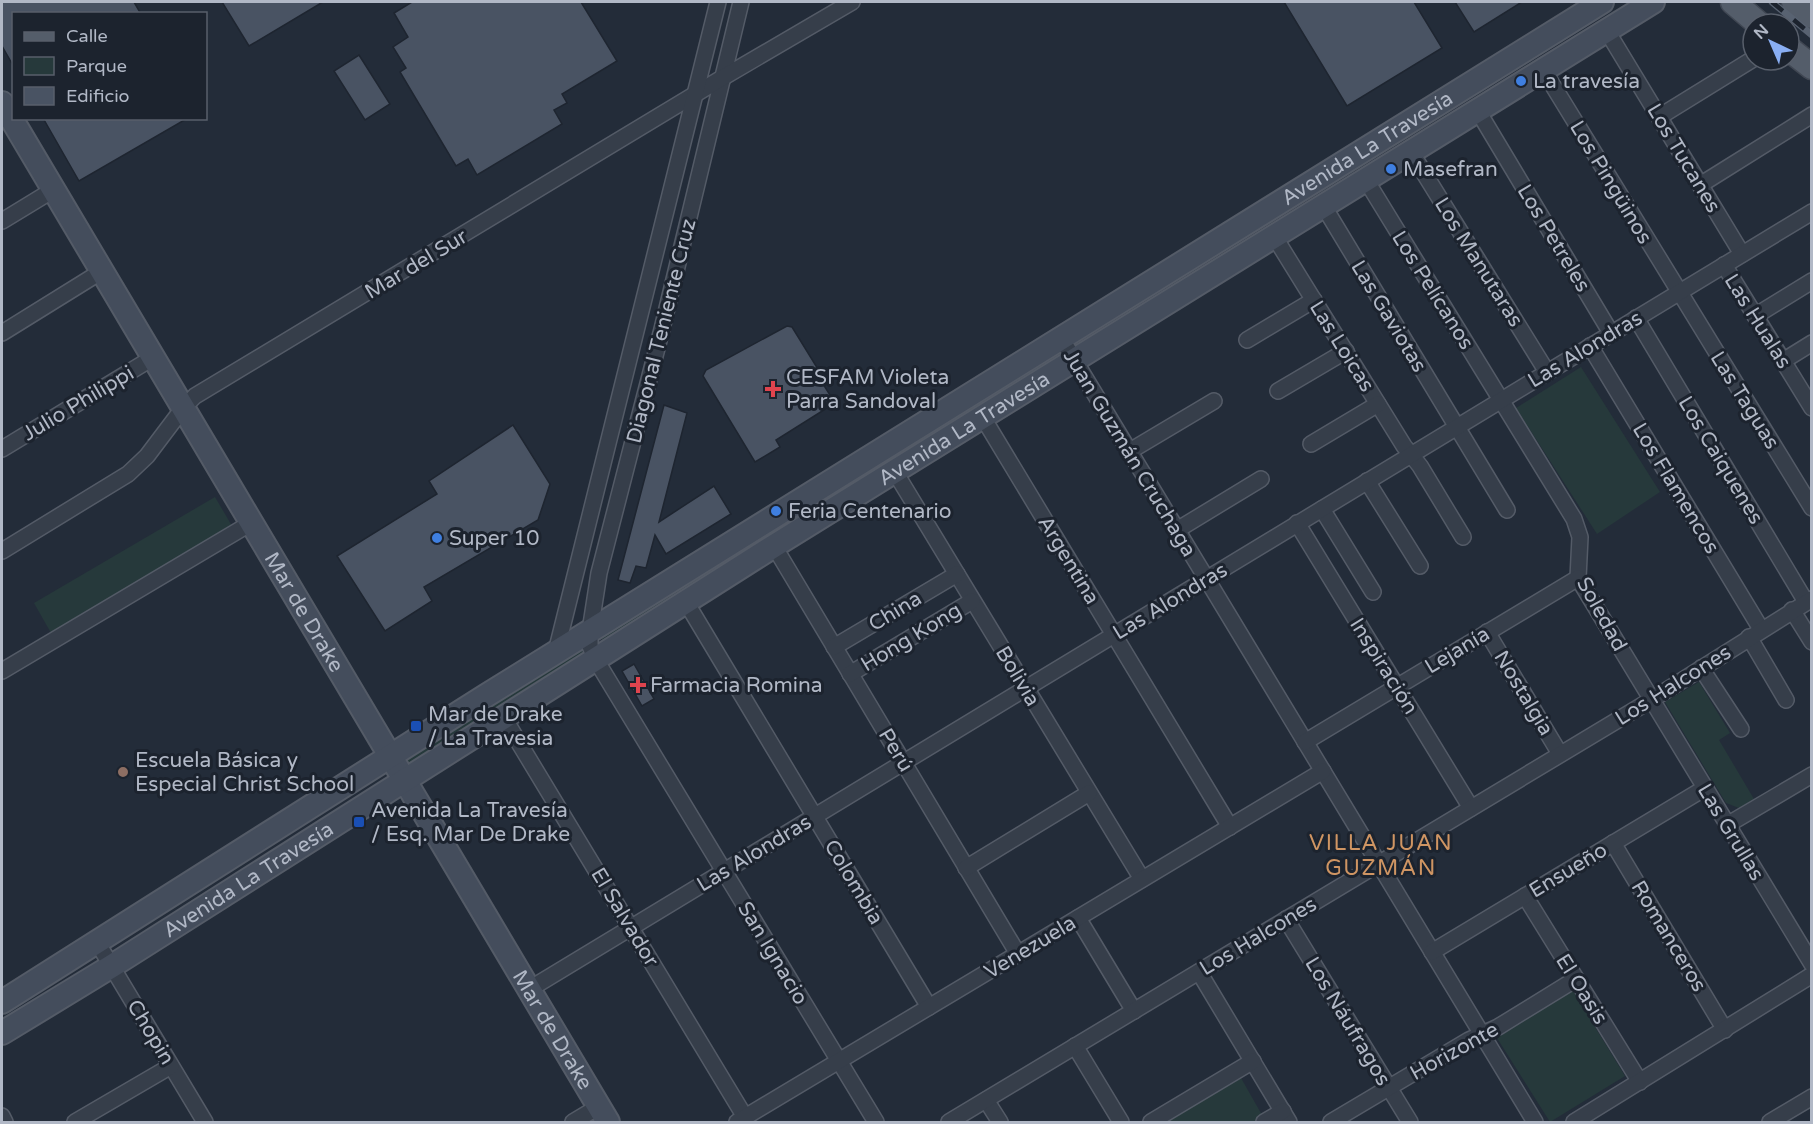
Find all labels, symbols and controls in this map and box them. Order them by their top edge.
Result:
legend [12,12,207,120]
north arrow [1741,12,1801,72]
text: N [1750,20,1773,44]
text: Calle [66,25,108,47]
text: Parque [66,55,127,77]
place label: La travesía [1533,69,1640,94]
marker: La travesía [1514,74,1528,88]
text: Edificio [66,85,130,107]
street label: Avenida La Travesía [1277,86,1457,211]
street label: Los Tucanes [1641,99,1726,217]
street label: Los Pingüinos [1564,116,1657,248]
place label: Masefran [1403,157,1498,182]
marker: Masefran [1384,162,1398,176]
street label: Los Petreles [1512,180,1595,297]
street label: Los Manutaras [1429,193,1528,332]
street label: Diagonal Teniente Cruz [621,216,702,446]
street label: Mar del Sur [361,224,472,305]
street label: Los Pelícanos [1386,226,1479,354]
street label: Las Gaviotas [1345,256,1432,377]
street label: Las Hualas [1719,269,1796,373]
street label: Las Loicas [1304,296,1379,396]
street label: Las Alondras [1524,306,1647,393]
street label: Juan Guzmán Cruchaga [1058,345,1201,561]
street label: Las Taguas [1705,347,1784,454]
street label: Julio Philippi [18,360,138,446]
place label: CESFAM Violeta Parra Sandoval [786,365,949,414]
street label: Avenida La Travesía [874,366,1054,491]
marker: CESFAM Violeta Parra Sandoval [764,380,782,398]
street label: Los Caiquenes [1673,392,1769,529]
street label: Los Flamencos [1627,418,1724,558]
place label: Feria Centenario [788,499,951,524]
marker: Feria Centenario [769,504,783,518]
street label: Argentina [1032,511,1105,609]
place label: Super 10 [449,526,540,551]
marker: Super 10 [430,531,444,545]
street label: Mar de Drake [259,548,349,677]
street label: Las Alondras [1109,558,1232,645]
street label: Soledad [1571,573,1632,656]
street label: China [864,586,926,637]
street label: Hong Kong [857,598,966,677]
street label: Inspiración [1344,613,1423,719]
street label: Lejanía [1420,621,1494,679]
street label: Los Halcones [1611,640,1736,731]
street label: Bolivia [990,642,1045,711]
street label: Nostalgia [1488,646,1559,740]
place label: Farmacia Romina [650,673,823,698]
marker: Farmacia Romina [631,678,645,692]
place label: Mar de Drake / La Travesia [428,702,563,751]
marker: Mar de Drake / La Travesia [409,719,423,733]
street label: Perú [873,724,918,777]
place label: Escuela Básica y Especial Christ School [135,748,354,797]
marker: Escuela Básica y Especial Christ School [116,765,130,779]
street label: Las Grullas [1692,779,1769,885]
place label: Avenida La Travesía / Esq. Mar De Drake [371,798,570,847]
street label: Las Alondras [693,810,816,897]
marker: Avenida La Travesía / Esq. Mar De Drake [352,815,366,829]
street label: Avenida La Travesía [159,817,338,943]
district label: VILLA JUAN GUZMÁN [1309,830,1453,881]
street label: Colombia [818,835,889,929]
street label: Ensueño [1525,837,1612,903]
street label: El Salvador [585,863,664,971]
street label: Romanceros [1626,876,1712,996]
street label: Los Halcones [1195,892,1321,981]
street label: San Ignacio [732,897,813,1009]
street label: Venezuela [980,910,1080,984]
street label: El Oasis [1550,950,1613,1029]
street label: Los Náufragos [1299,952,1396,1090]
street label: Mar de Drake [507,966,598,1094]
street label: Chopin [121,995,180,1069]
street label: Horizonte [1406,1017,1503,1086]

